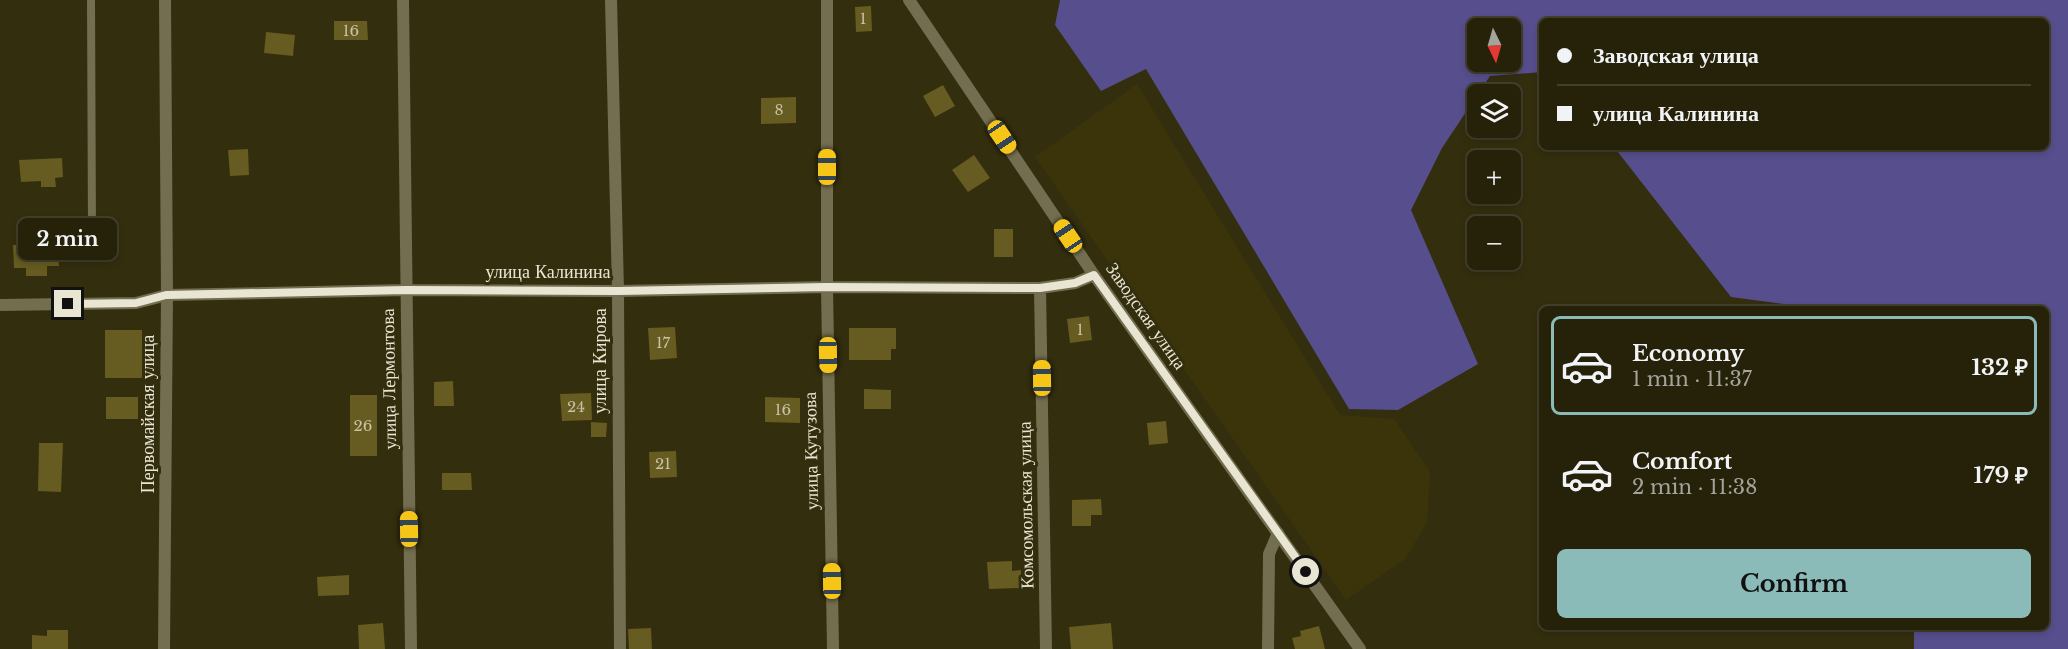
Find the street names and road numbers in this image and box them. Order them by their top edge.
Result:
street label: Заводская улица [1101,258,1191,374]
street label: улица Калинина [485,261,611,283]
street label: улица Лермонтова [377,308,401,450]
street label: улица Кирова [589,308,611,414]
street label: Первомайская улица [137,335,159,493]
street label: улица Кутузова [799,392,823,510]
street label: Комсомольская улица [1014,421,1038,589]

